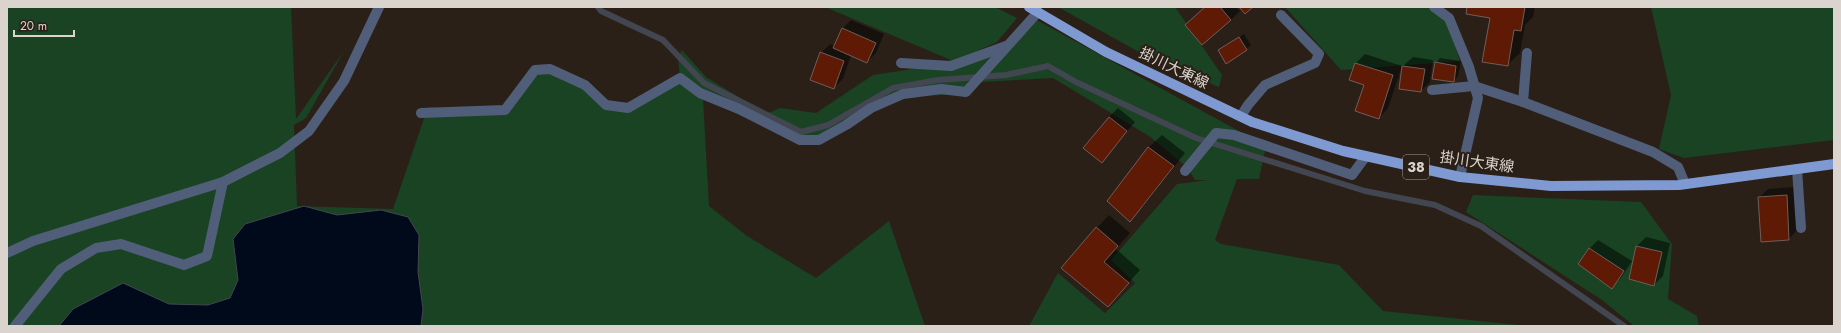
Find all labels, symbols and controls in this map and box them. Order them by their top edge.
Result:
scale bar [14,12,74,38]
text: 20 m [20,17,47,35]
street label: 掛川大東線 [1135,42,1213,94]
street label: 掛川大東線 [1438,146,1516,178]
road number: 38 [1403,155,1429,179]

